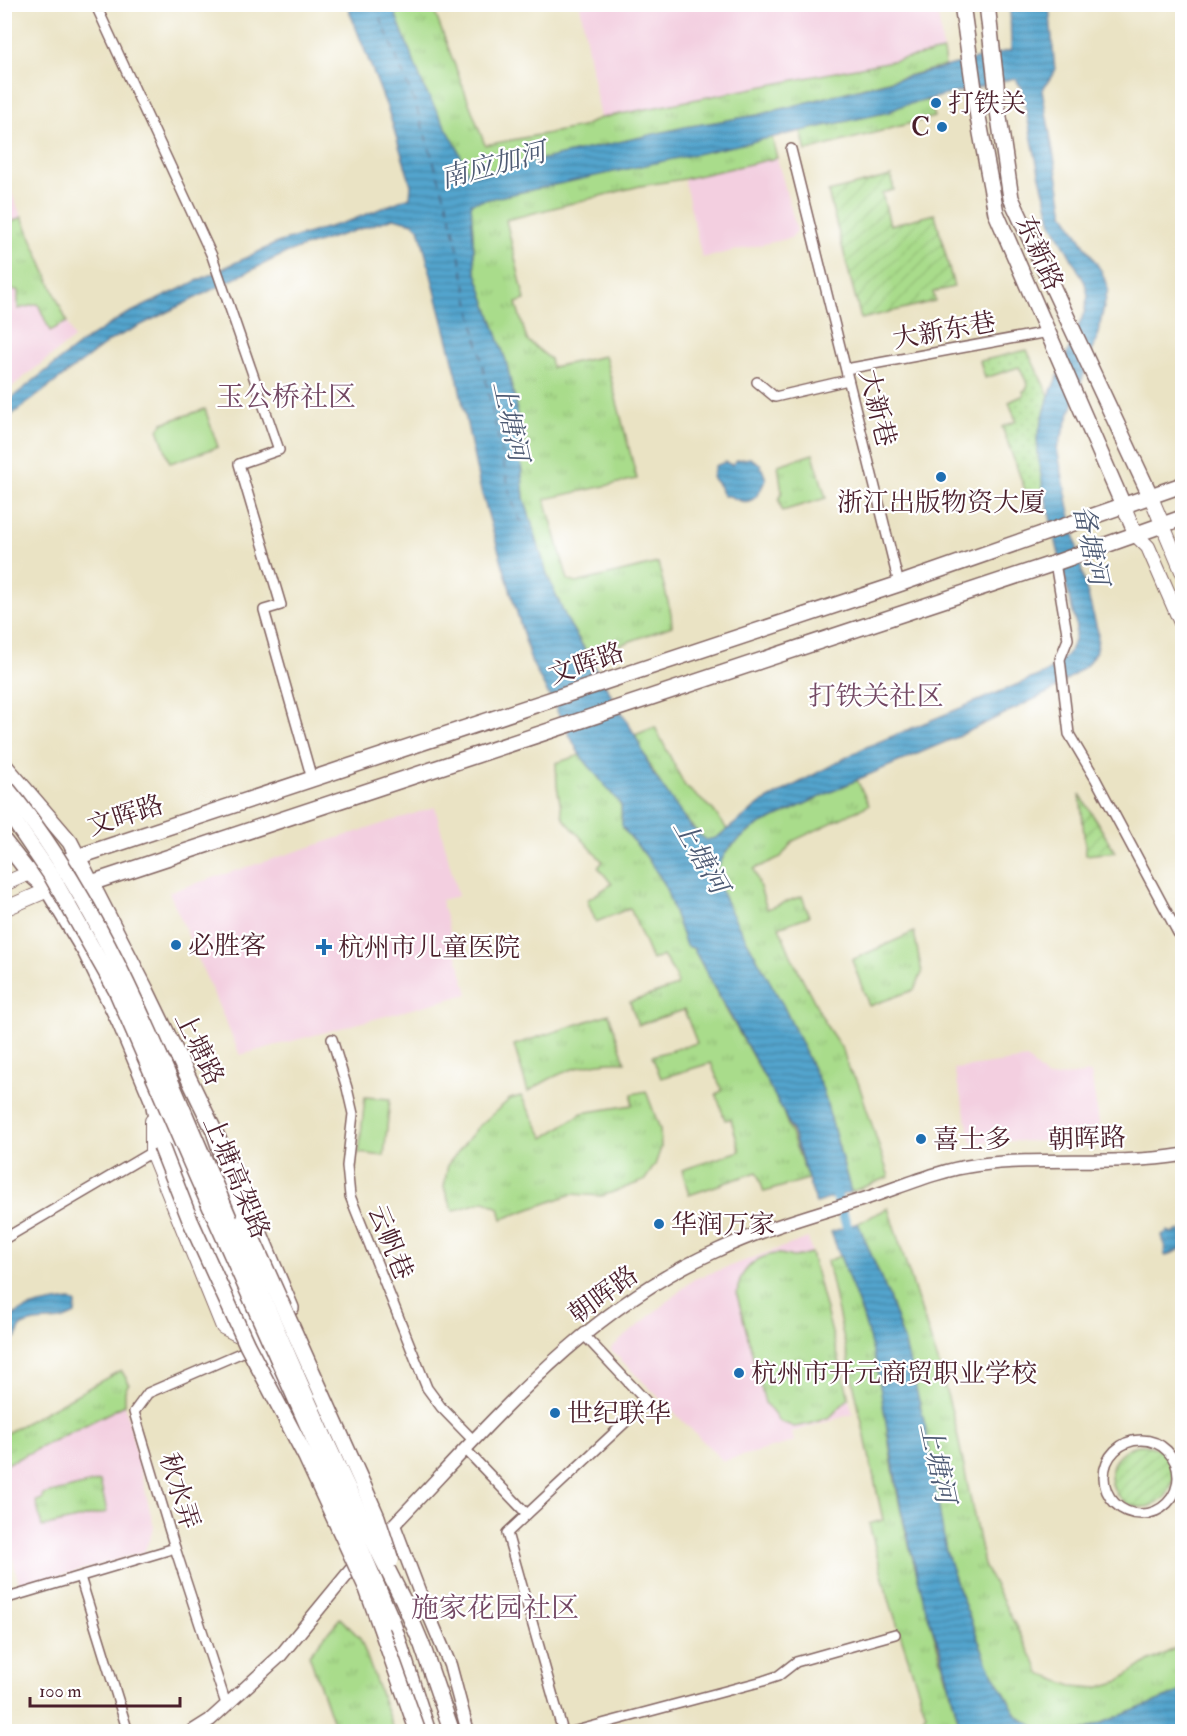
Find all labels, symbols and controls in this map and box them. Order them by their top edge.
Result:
place label: 打铁关 [948,88,1026,120]
marker: 打铁关 [929,96,943,110]
place label: C [911,112,930,144]
marker: C [935,120,949,134]
water label: 南应加河 [437,134,554,195]
street label: 东新路 [1009,211,1070,296]
street label: 大新东巷 [890,306,998,356]
street label: 大新巷 [852,367,902,450]
water label: 上塘河 [486,378,536,469]
district label: 玉公桥社区 [216,380,356,415]
marker: 浙江出版物资大厦 [934,470,948,484]
place label: 浙江出版物资大厦 [837,487,1045,519]
water label: 备塘河 [1066,502,1116,593]
street label: 文晖路 [544,636,628,692]
district label: 打铁关社区 [809,680,944,713]
street label: 文晖路 [83,789,167,843]
water label: 上塘河 [666,813,738,904]
place label: 必胜客 [188,930,266,962]
place label: 杭州市儿童医院 [338,932,520,964]
marker: 必胜客 [169,938,183,952]
marker: 杭州市儿童医院 [315,938,333,956]
street label: 上塘路 [168,1006,231,1091]
street label: 上塘高架路 [196,1111,276,1243]
street label: 朝晖路 [1047,1122,1127,1156]
place label: 喜士多 [933,1124,1011,1156]
marker: 喜士多 [914,1132,928,1146]
street label: 云帆巷 [361,1200,420,1285]
place label: 华润万家 [671,1209,775,1241]
marker: 华润万家 [652,1217,666,1231]
street label: 朝晖路 [563,1259,645,1331]
place label: 杭州市开元商贸职业学校 [751,1358,1037,1390]
marker: 杭州市开元商贸职业学校 [732,1366,746,1380]
place label: 世纪联华 [567,1398,671,1430]
marker: 世纪联华 [548,1406,562,1420]
water label: 上塘河 [913,1420,963,1511]
street label: 秋水弄 [152,1449,206,1533]
district label: 施家花园社区 [411,1591,579,1626]
scale bar [30,1670,180,1708]
text: 100 m [39,1680,82,1703]

